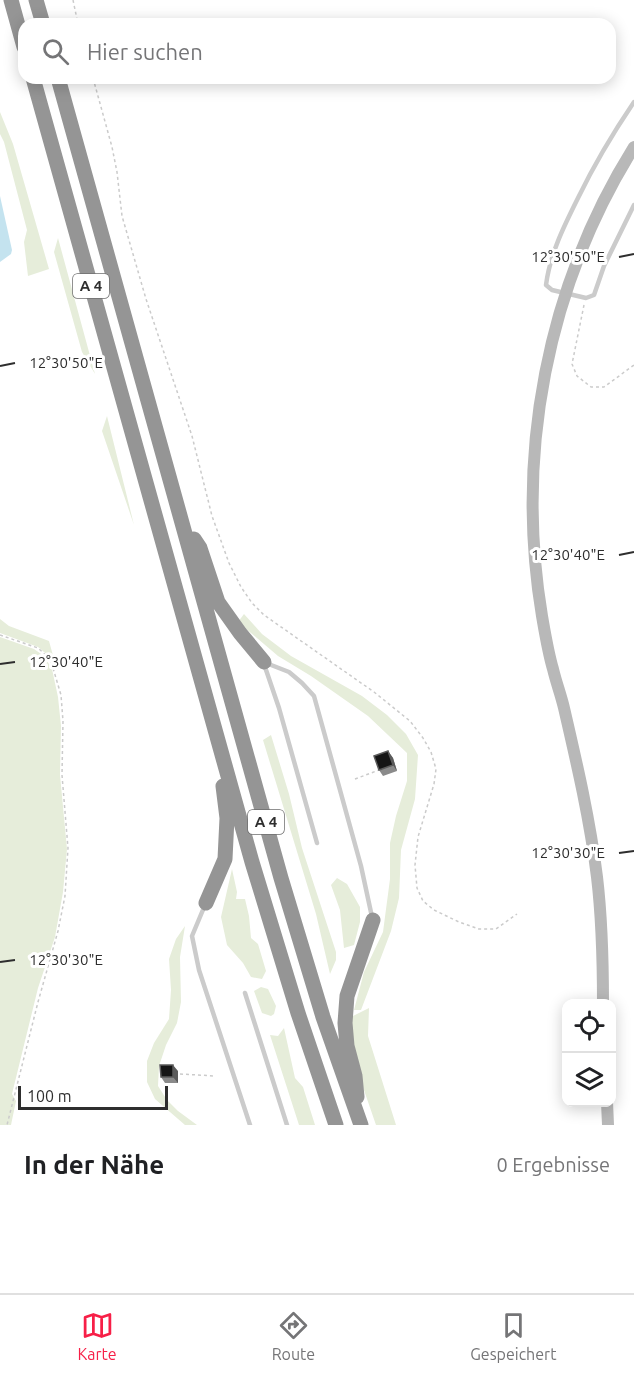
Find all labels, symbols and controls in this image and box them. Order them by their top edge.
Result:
search box [18,18,616,84]
icon: search [39,35,72,68]
text: Hier suchen [87,39,203,64]
text: 12°30'50"E [531,248,605,265]
road number: A 4 [73,274,109,298]
text: 12°30'50"E [29,354,103,371]
text: 12°30'40"E [531,546,605,563]
text: 12°30'40"E [29,653,103,670]
road number: A 4 [248,810,284,834]
text: 12°30'30"E [531,844,605,861]
text: 12°30'30"E [29,951,103,968]
map controls [562,999,616,1107]
button: locate [562,999,616,1053]
button: layers [562,1053,616,1107]
scale bar [18,1083,168,1110]
text: 100 m [27,1087,72,1105]
text: In der Nähe [24,1150,164,1179]
text: 0 Ergebnisse [496,1153,610,1176]
tab: Karte [78,1309,117,1363]
tab: Route [272,1309,315,1363]
tab: Gespeichert [470,1309,556,1363]

